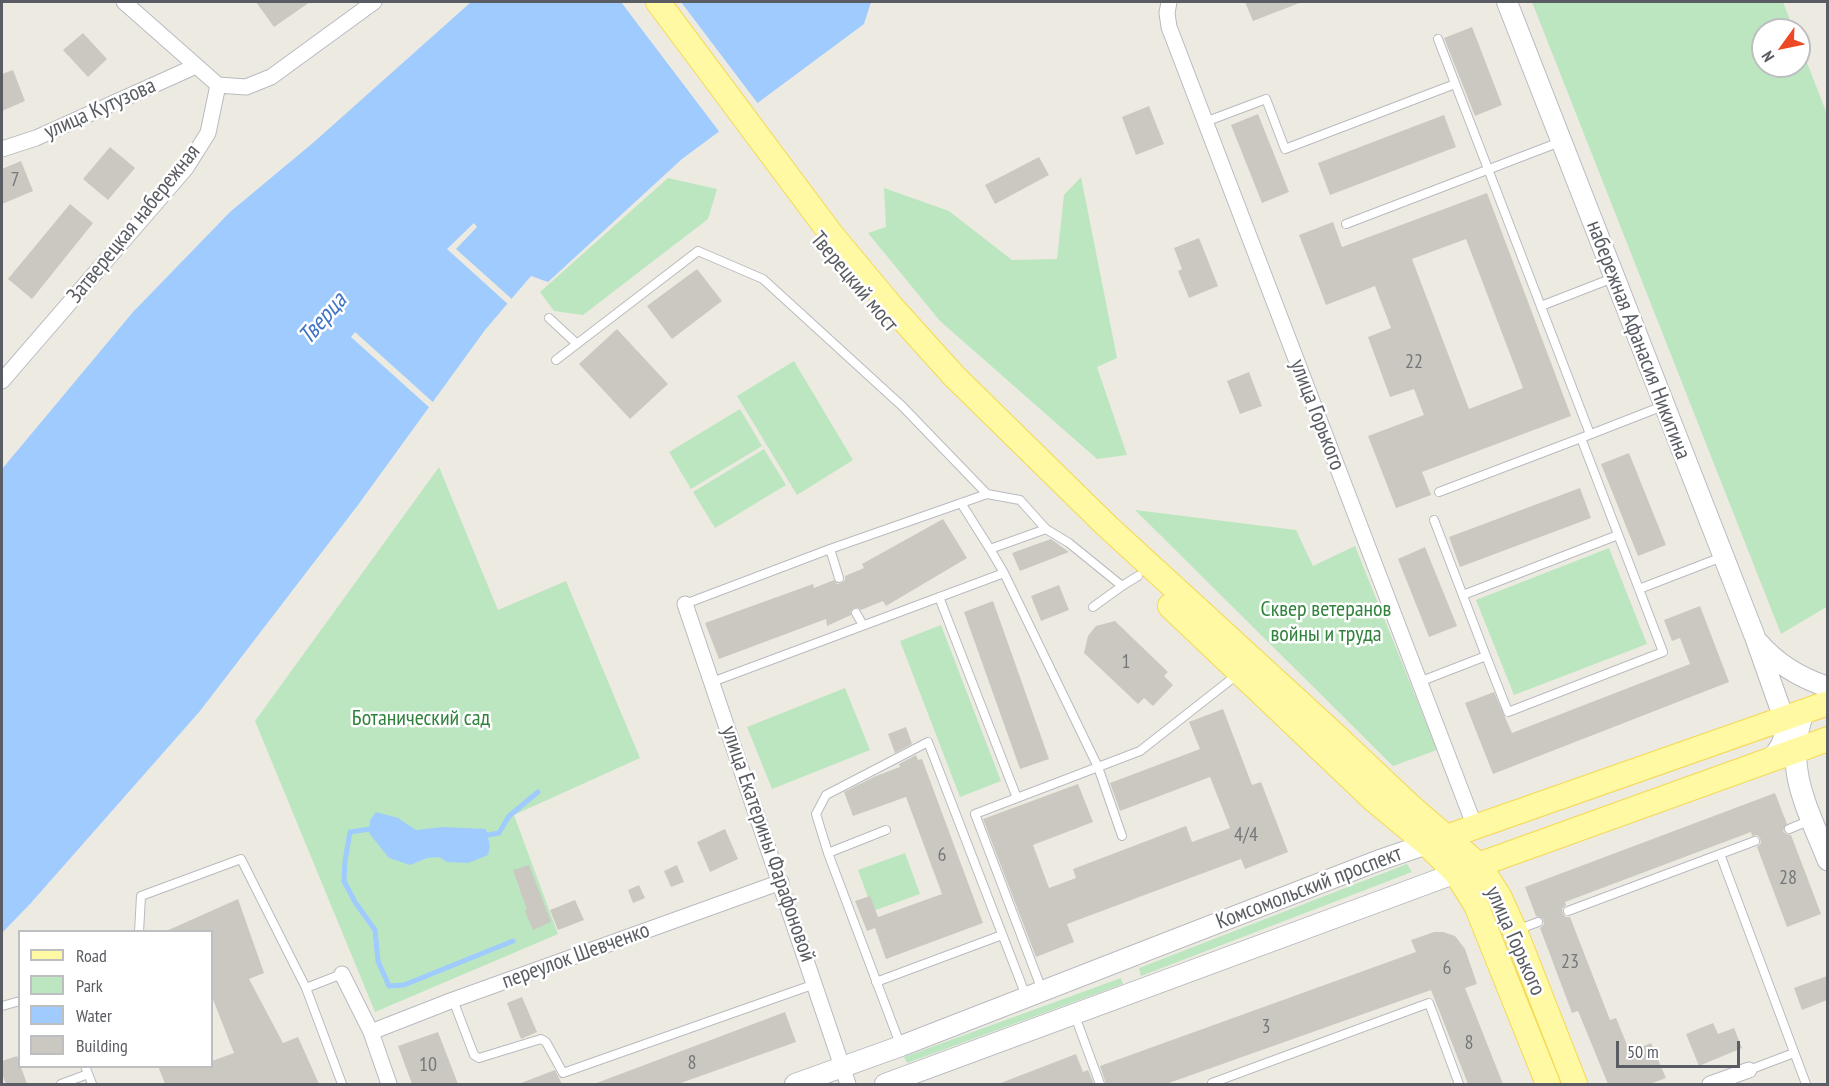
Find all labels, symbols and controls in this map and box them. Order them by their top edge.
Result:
north arrow [1751,18,1811,78]
text: N [1757,48,1778,66]
street label: улица Кутузова [40,73,160,145]
street label: Затверецкая набережная [62,139,206,309]
house number: 7 [11,168,19,192]
street label: набережная Афанасия Никитина [1580,217,1696,463]
street label: Тверецкий мост [805,227,903,337]
water label: Тверца [293,287,353,351]
house number: 22 [1405,350,1423,374]
street label: улица Горького [1284,356,1350,474]
park label: Сквер ветеранов войны и труда [1261,597,1391,648]
house number: 1 [1122,650,1130,674]
park label: Ботанический сад [352,706,490,732]
street label: улица Екатерины Фарафоновой [715,723,821,965]
house number: 4/4 [1234,823,1258,847]
street label: Комсомольский проспект [1213,840,1405,936]
house number: 6 [938,843,946,867]
house number: 28 [1779,866,1797,890]
street label: улица Горького [1479,882,1551,1000]
street label: переулок Шевченко [499,917,653,995]
legend [18,930,213,1068]
text: Road [76,944,107,967]
house number: 23 [1561,950,1579,974]
house number: 6 [1443,956,1451,980]
text: Park [76,974,103,997]
text: Water [76,1004,112,1027]
house number: 3 [1262,1015,1270,1039]
scale bar [1619,1029,1744,1067]
house number: 8 [1465,1031,1473,1055]
text: Building [76,1034,128,1057]
text: 50 m [1627,1040,1659,1063]
house number: 8 [688,1051,696,1075]
house number: 10 [419,1053,437,1077]

